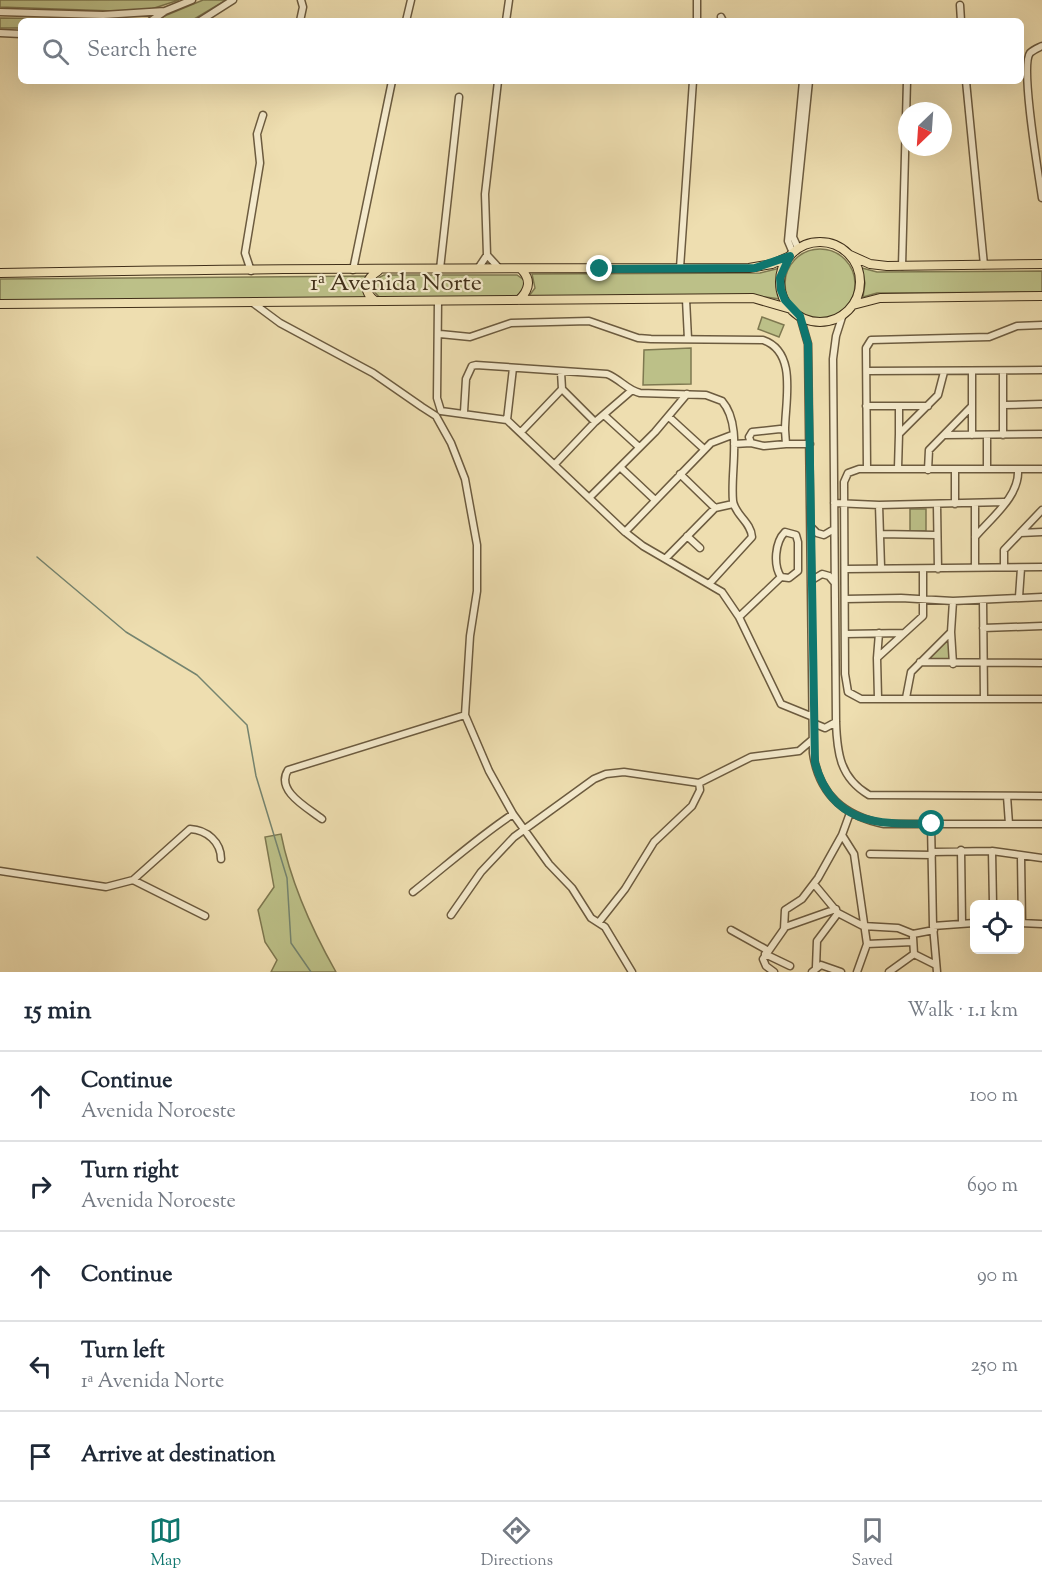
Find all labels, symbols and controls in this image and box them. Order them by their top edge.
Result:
search box [18,18,1024,84]
icon: search [39,35,72,68]
text: Search here [87,35,197,67]
north arrow [898,102,952,156]
route end [586,255,612,281]
street label: 1ᵃ Avenida Norte [310,267,482,301]
route start [918,810,944,836]
map controls [970,900,1024,954]
button: locate [970,900,1024,954]
text: 15 min [24,993,92,1030]
text: Walk · 1.1 km [907,997,1018,1026]
text: Continue [81,1066,172,1098]
icon: ahead [24,1080,57,1113]
text: 100 m [969,1082,1018,1111]
text: Avenida Noroeste [81,1098,236,1127]
text: Turn right [81,1156,178,1188]
icon: right [24,1170,57,1203]
text: 690 m [967,1172,1018,1201]
text: Avenida Noroeste [81,1188,236,1217]
icon: ahead [24,1260,57,1293]
text: Continue [81,1260,172,1292]
text: 90 m [977,1262,1018,1291]
text: Turn left [81,1336,164,1368]
icon: left [24,1350,57,1383]
text: 250 m [970,1352,1018,1381]
text: 1ᵃ Avenida Norte [81,1368,224,1397]
icon: arrive [24,1440,57,1473]
text: Arrive at destination [81,1440,276,1472]
tab: Map [149,1514,182,1573]
tab: Directions [481,1514,553,1573]
tab: Saved [852,1514,893,1573]

